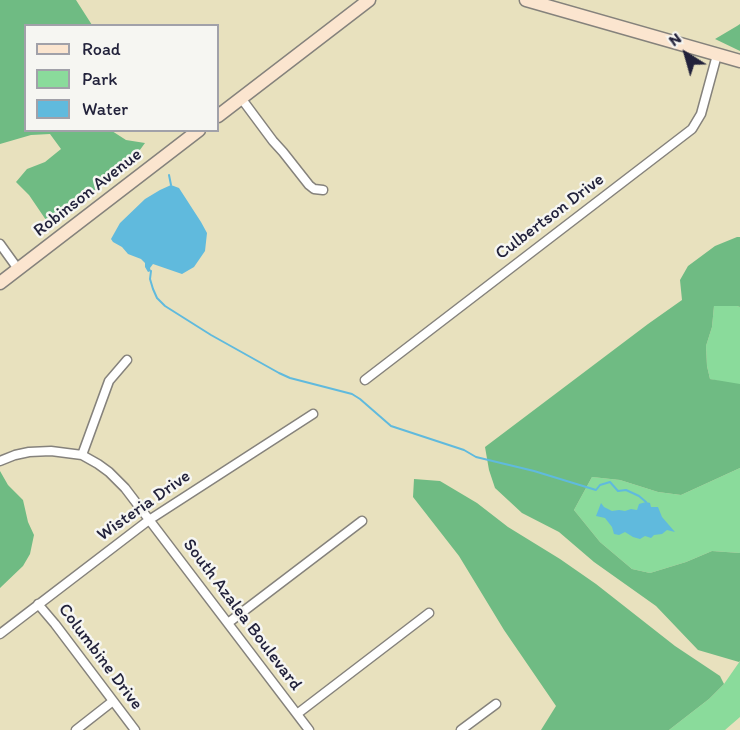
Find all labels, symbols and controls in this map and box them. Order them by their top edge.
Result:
legend [24,24,219,132]
north arrow [656,24,716,84]
text: N [665,28,685,50]
text: Road [82,38,121,60]
text: Park [82,68,117,90]
text: Water [82,98,128,120]
street label: Robinson Avenue [30,144,146,242]
street label: Culbertson Drive [491,169,609,265]
street label: Wisteria Drive [93,466,195,546]
street label: South Azalea Boulevard [178,535,306,695]
street label: Columbine Drive [53,600,147,714]

